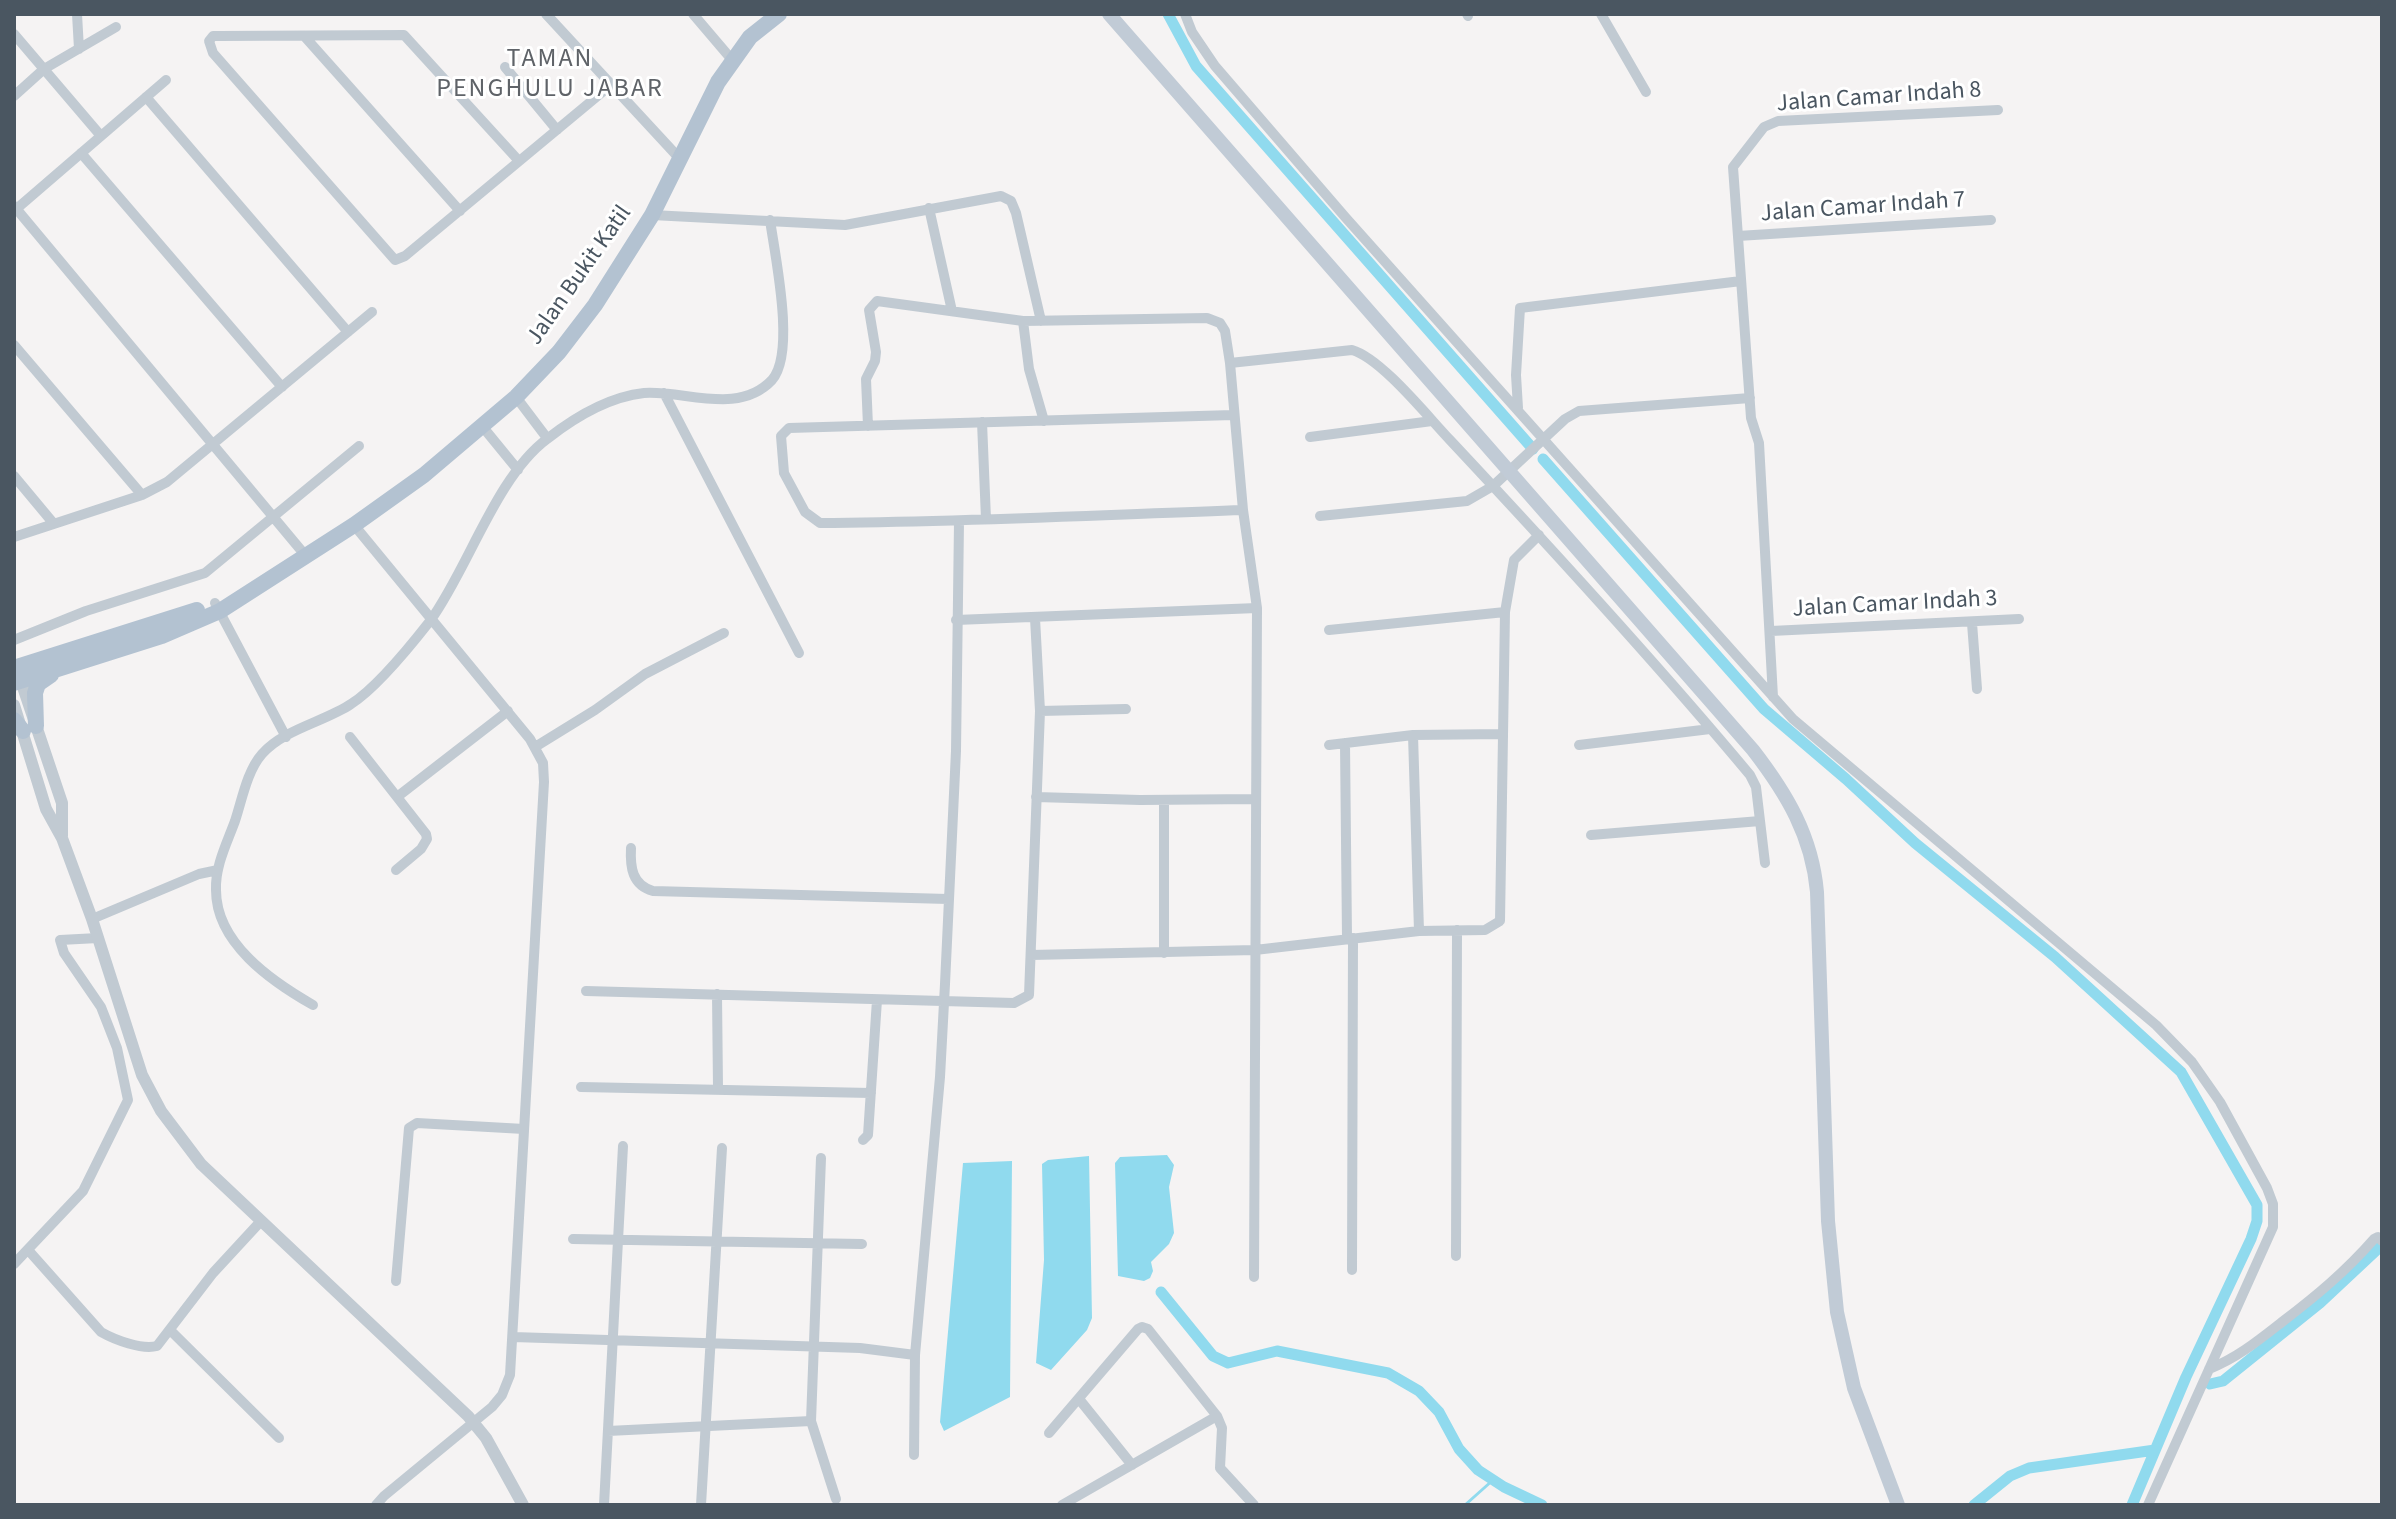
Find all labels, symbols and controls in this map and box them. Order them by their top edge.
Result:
district label: TAMAN PENGHULU JABAR [436,44,664,106]
street label: Jalan Camar Indah 8 [1776,76,1982,120]
street label: Jalan Camar Indah 7 [1760,186,1966,230]
street label: Jalan Bukit Katil [521,201,639,351]
street label: Jalan Camar Indah 3 [1792,585,1998,625]

